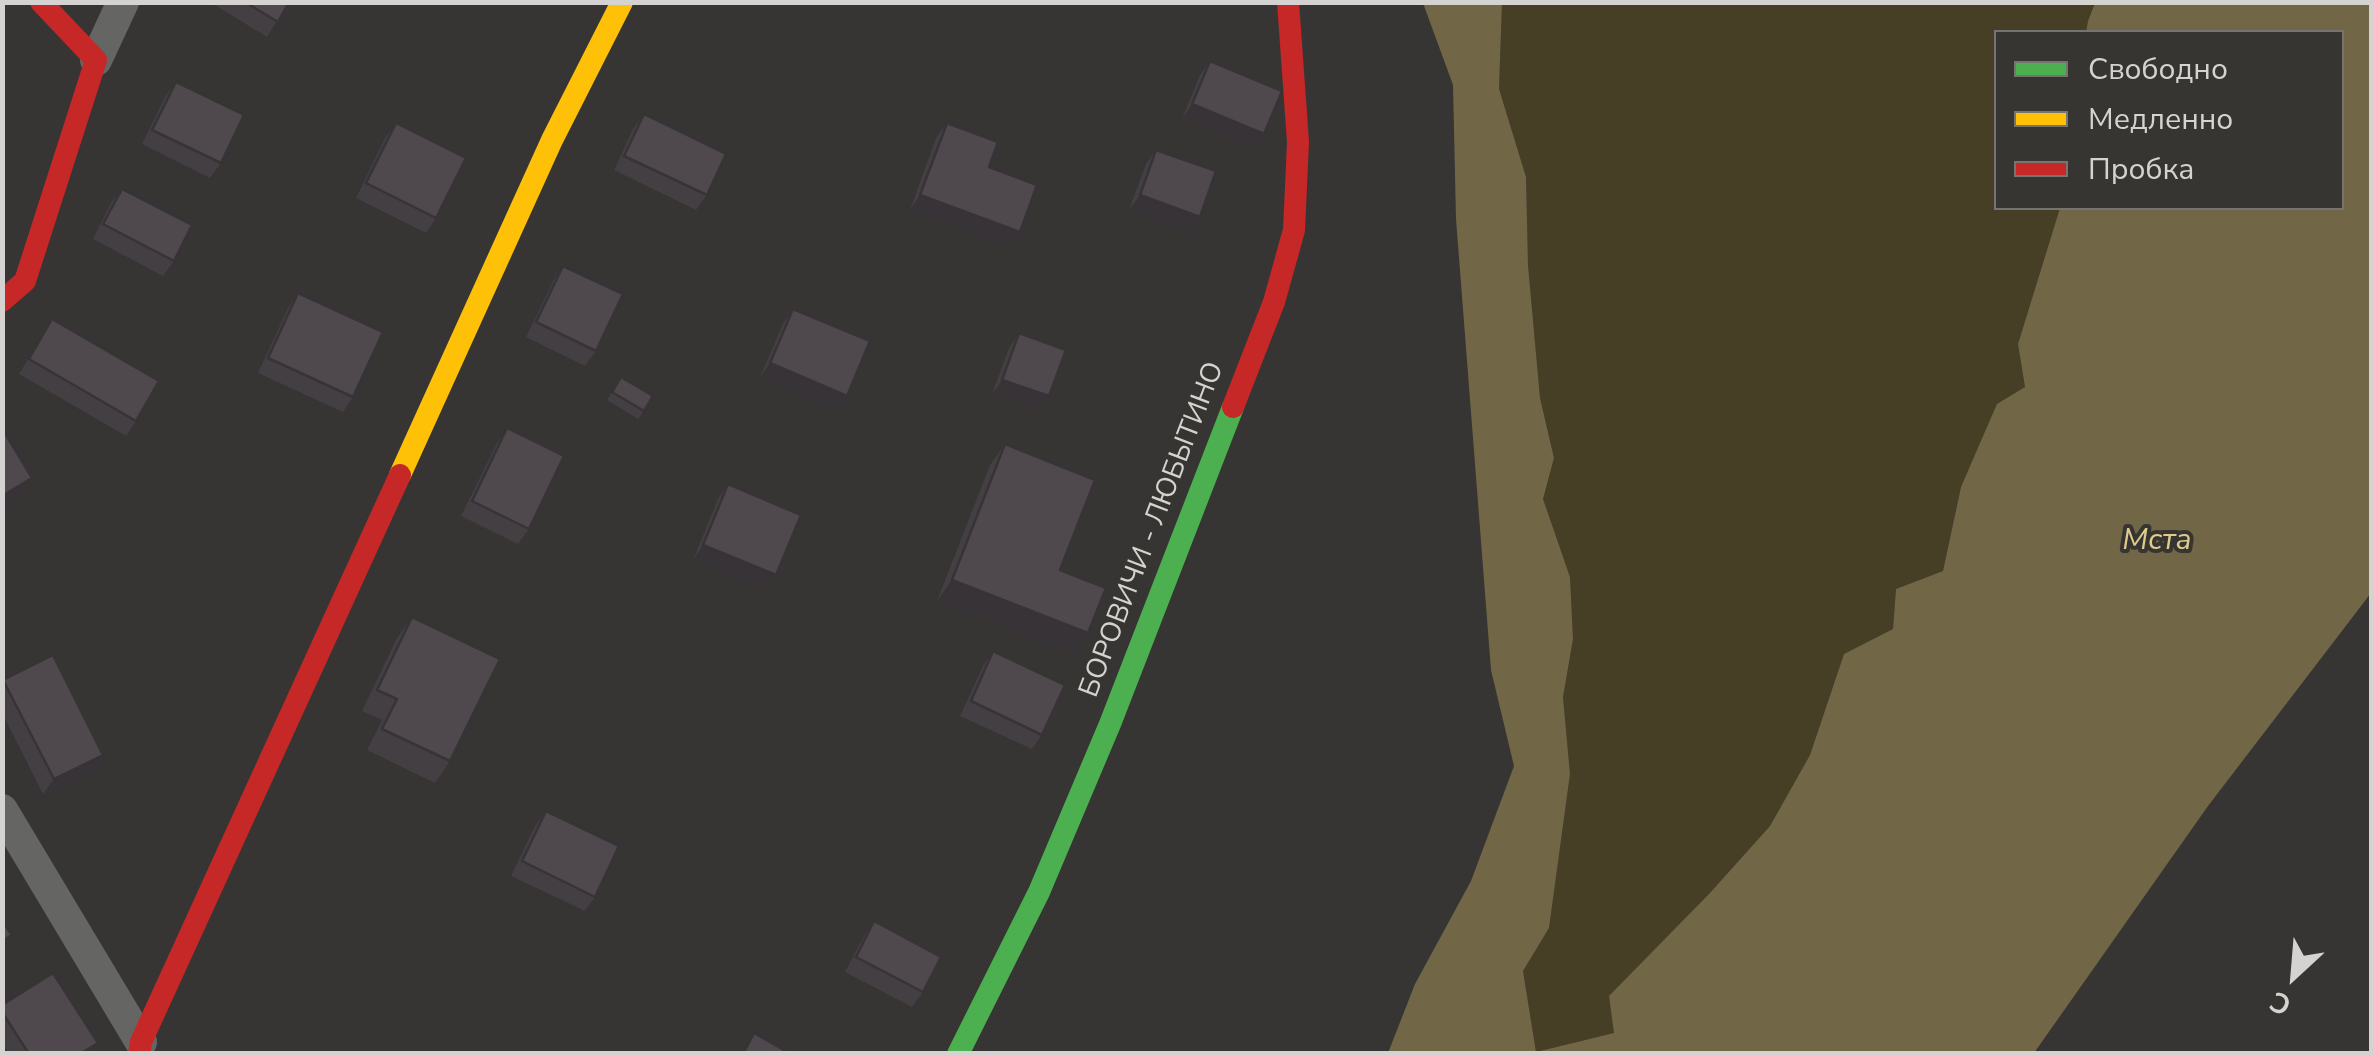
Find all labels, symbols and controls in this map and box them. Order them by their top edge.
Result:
legend [1994,30,2344,210]
text: Свободно [2088,49,2228,90]
text: Медленно [2088,99,2233,140]
text: Пробка [2088,149,2194,190]
street label: БОРОВИЧИ - ЛЮБЫТИНО [1073,358,1233,702]
water label: Мста [2122,524,2192,560]
north arrow [2244,926,2344,1026]
text: С [2264,982,2298,1024]

